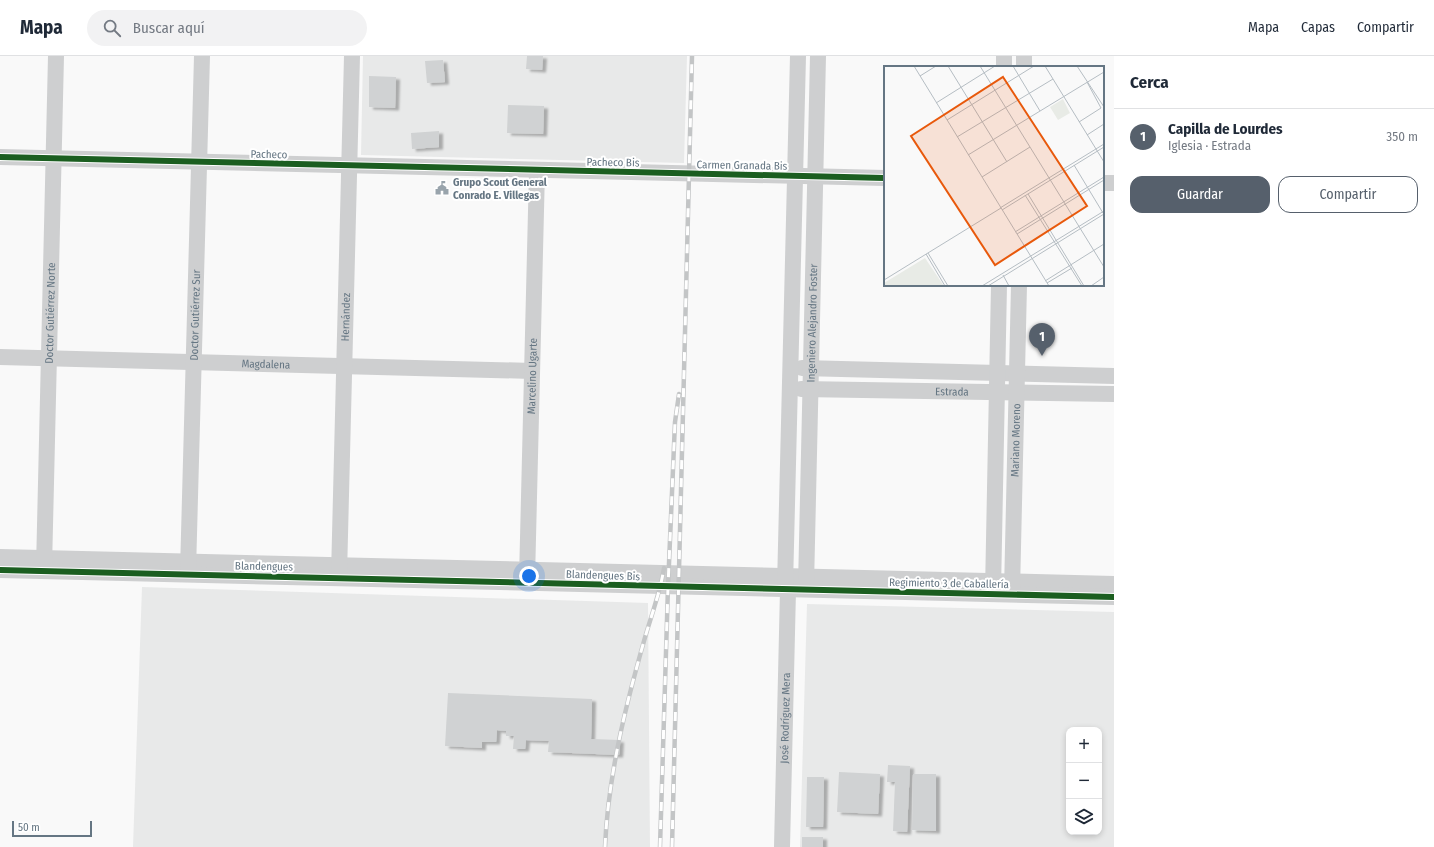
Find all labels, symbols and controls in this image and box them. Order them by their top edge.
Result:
search box [87,10,367,46]
text: Mapa [20,16,63,39]
icon: search [101,17,123,39]
text: Buscar aquí [133,19,205,37]
text: Mapa [1248,19,1279,36]
text: Capas [1301,19,1335,36]
text: Compartir [1357,19,1414,36]
inset map [884,66,1104,286]
text: Cerca [1130,72,1169,93]
text: Capilla de Lourdes [1168,120,1283,138]
text: 1 [1140,129,1146,144]
text: 350 m [1386,129,1418,144]
text: Iglesia · Estrada [1168,138,1251,153]
street label: Pacheco [250,148,288,161]
street label: Pacheco Bis [586,156,640,169]
street label: Carmen Granada Bis [697,158,788,173]
place label: Grupo Scout General Conrado E. Villegas [453,176,548,202]
button: Guardar [1130,176,1270,213]
button: Compartir [1278,176,1418,213]
public building icon: Grupo Scout General Conrado E. Villegas [434,180,450,196]
street label: Doctor Gutiérrez Norte [43,262,58,364]
street label: Ingeniero Alejandro Foster [805,263,820,383]
street label: Doctor Gutiérrez Sur [188,269,203,361]
street label: Hernández [339,292,353,342]
pin: 1 [1029,323,1055,356]
street label: Marcelino Ugarte [525,338,540,414]
street label: Magdalena [241,357,290,372]
street label: Estrada [935,385,969,399]
street label: Mariano Moreno [1009,403,1023,477]
street label: Blandengues [235,559,293,574]
your location [519,566,539,586]
street label: Blandengues Bis [566,568,641,583]
street label: Regimiento 3 de Caballería [889,576,1009,591]
street label: José Rodríguez Mera [778,672,793,764]
map controls [1066,727,1102,835]
button: + [1066,727,1102,763]
button: − [1066,763,1102,799]
button: layers [1066,799,1102,835]
scale bar [12,819,92,838]
text: 50 m [18,821,40,834]

